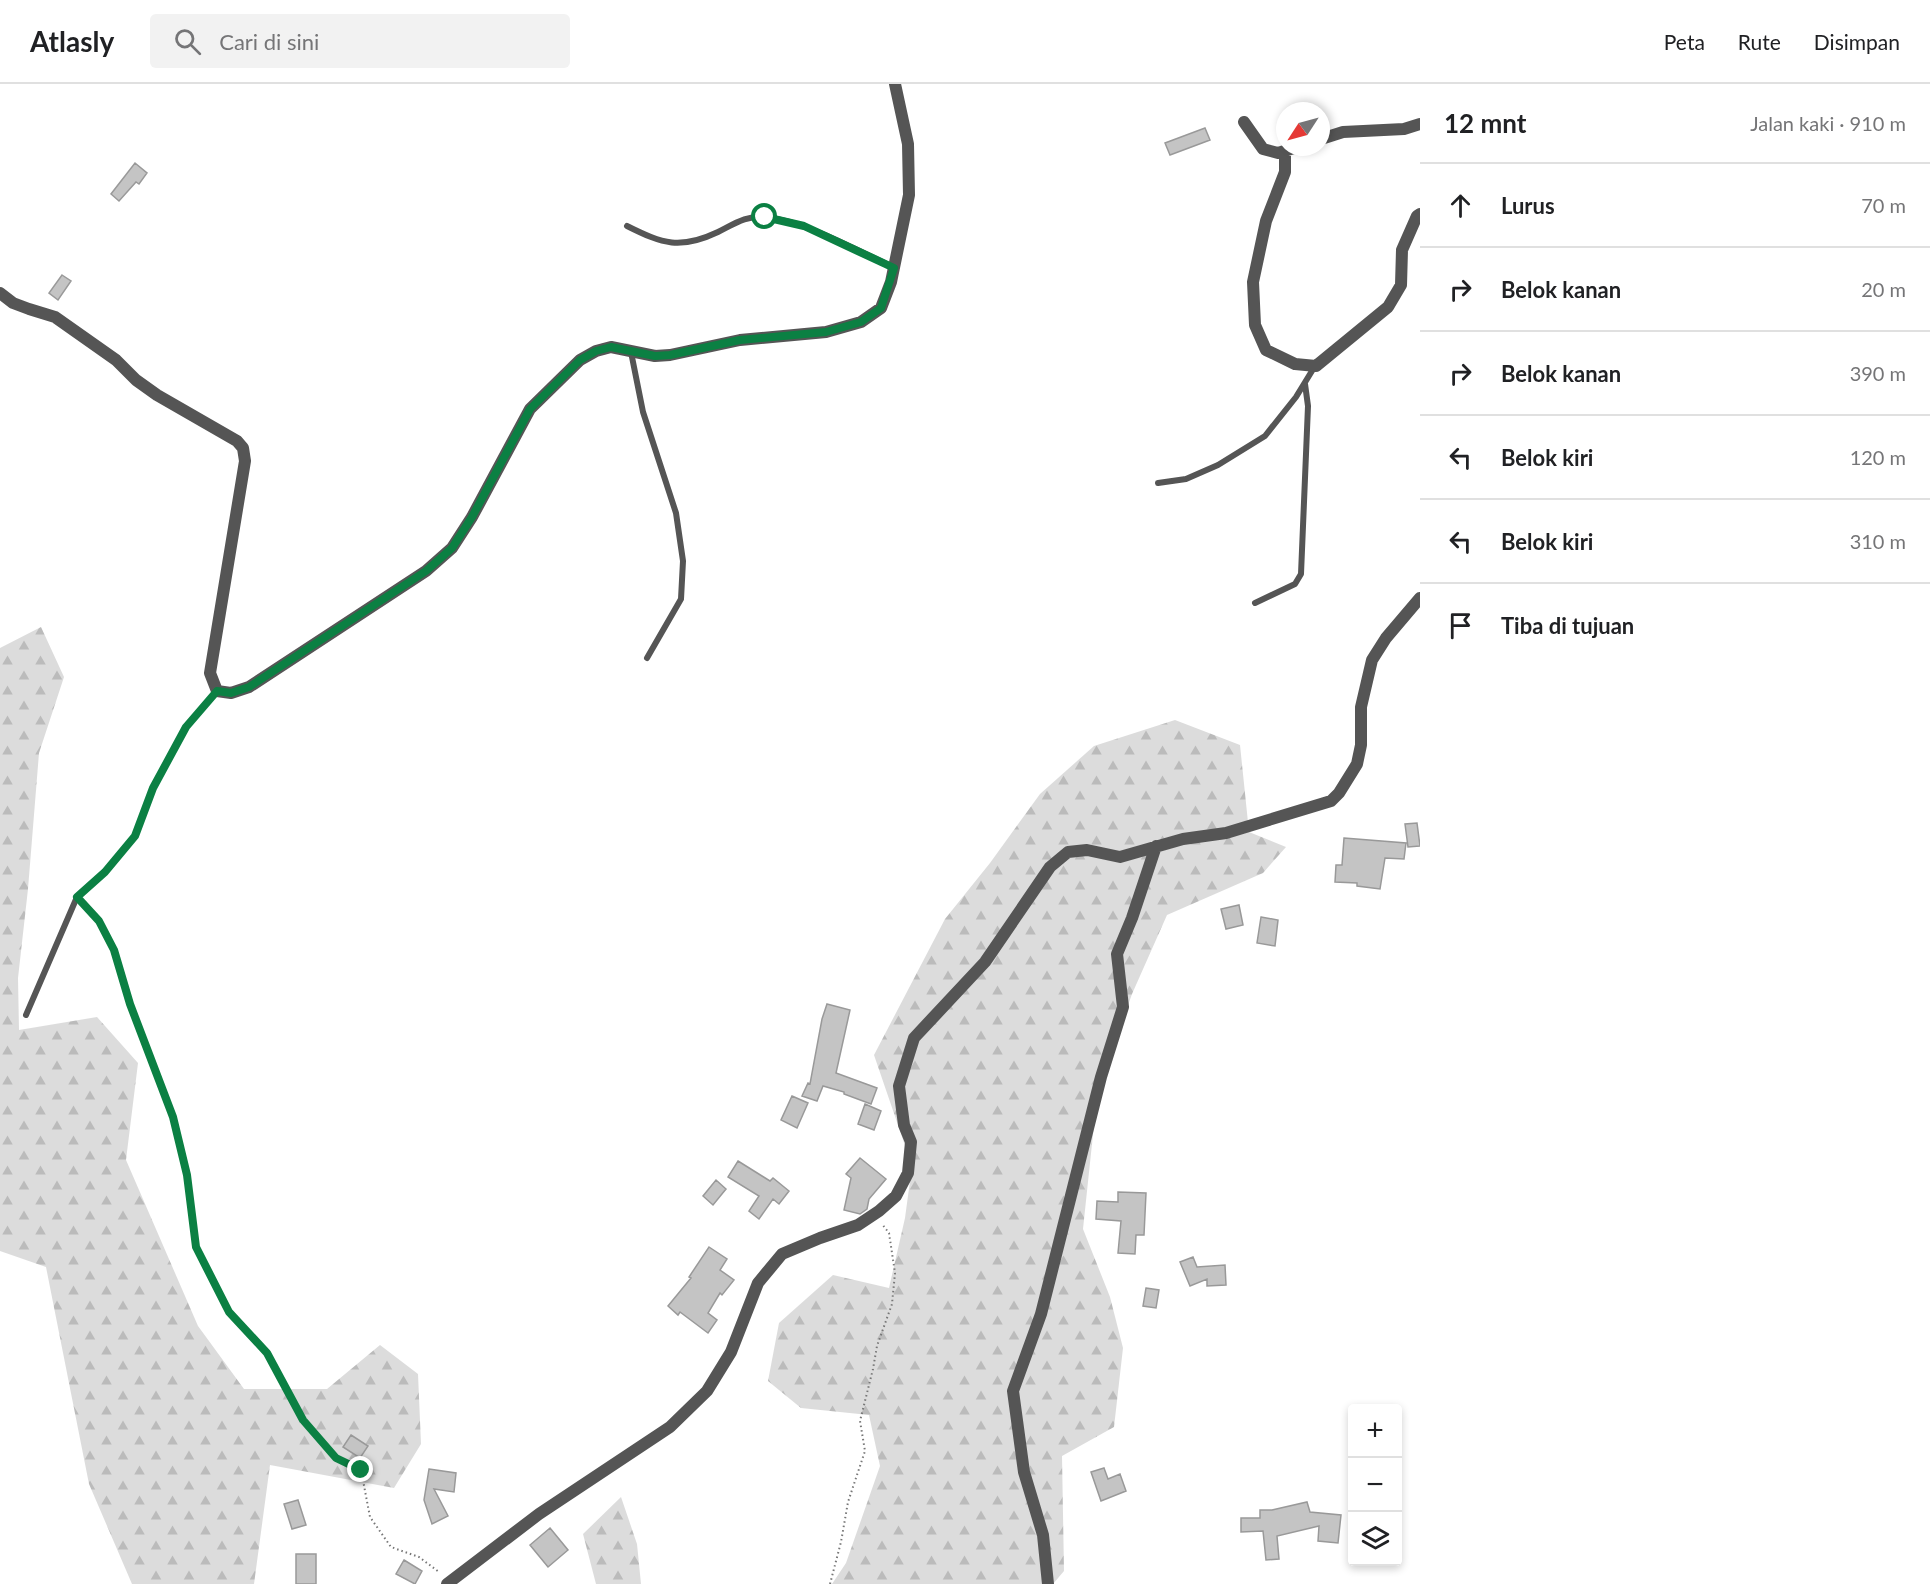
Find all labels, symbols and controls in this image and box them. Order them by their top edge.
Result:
search box [150,14,570,68]
text: Atlasly [30,24,114,58]
icon: search [171,25,204,58]
text: Cari di sini [219,28,319,55]
text: Peta [1664,29,1705,54]
text: Rute [1738,29,1781,54]
text: Disimpan [1814,29,1900,54]
north arrow [1276,102,1330,156]
text: 12 mnt [1444,107,1526,139]
text: Jalan kaki · 910 m [1750,111,1906,135]
icon: ahead [1444,189,1477,222]
text: Lurus [1501,192,1555,219]
text: 70 m [1861,193,1906,217]
route start [751,203,777,229]
icon: right [1444,273,1477,306]
text: Belok kanan [1501,276,1621,303]
text: 20 m [1861,277,1906,301]
icon: right [1444,357,1477,390]
text: Belok kanan [1501,360,1621,387]
text: 390 m [1850,361,1906,385]
icon: left [1444,441,1477,474]
text: Belok kiri [1501,444,1593,471]
text: 120 m [1850,445,1906,469]
icon: left [1444,525,1477,558]
text: Belok kiri [1501,528,1593,555]
text: 310 m [1850,529,1906,553]
icon: arrive [1444,609,1477,642]
text: Tiba di tujuan [1501,612,1634,639]
map controls [1348,1404,1402,1566]
button: + [1348,1404,1402,1458]
route end [347,1456,373,1482]
button: − [1348,1458,1402,1512]
button: layers [1348,1512,1402,1566]

